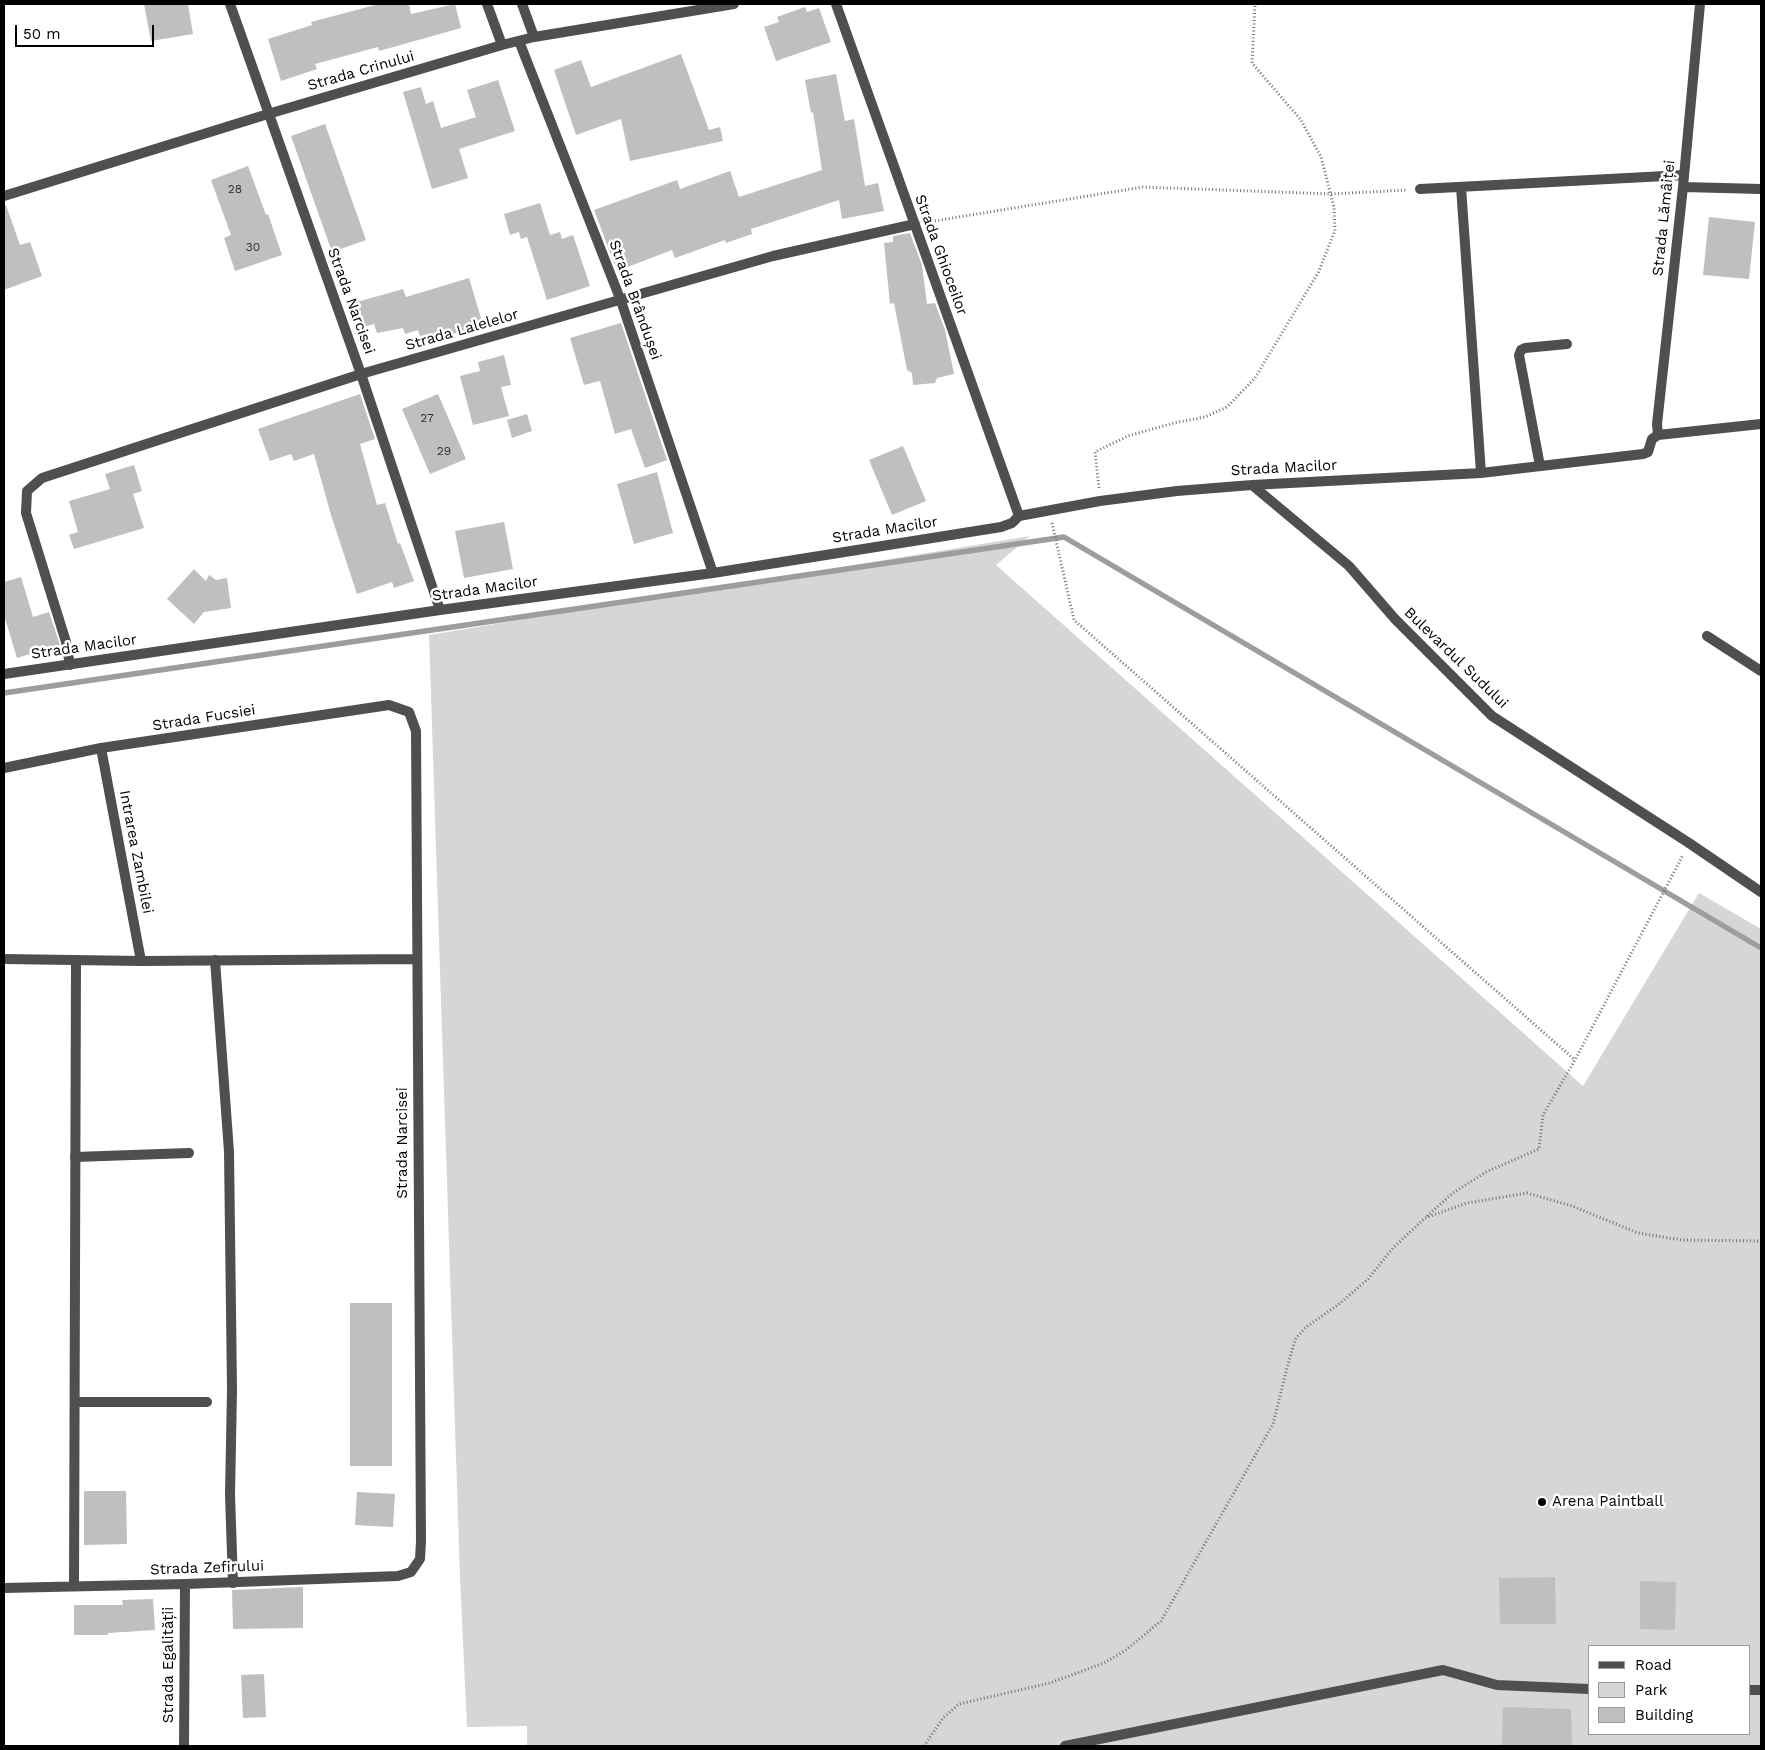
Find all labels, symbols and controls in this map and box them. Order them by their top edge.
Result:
scale bar [18,15,156,47]
text: 50 m [23,25,60,43]
street label: Strada Crinului [306,47,416,95]
street label: Strada Lămâiței [1649,159,1679,277]
house number: 28 [228,182,242,196]
street label: Strada Ghioceilor [911,192,971,318]
street label: Strada Brândușei [605,238,665,362]
house number: 30 [246,240,260,254]
street label: Strada Narcisei [323,246,379,356]
street label: Strada Lalelelor [403,305,521,355]
house number: 27 [420,411,434,425]
house number: 29 [437,444,451,458]
street label: Strada Macilor [1230,456,1338,480]
street label: Strada Macilor [831,513,939,547]
street label: Strada Macilor [431,573,539,605]
street label: Bulevardul Sudului [1400,604,1512,712]
street label: Strada Macilor [30,631,138,663]
street label: Strada Fucsiei [151,701,257,735]
street label: Intrarea Zambilei [115,789,157,915]
street label: Strada Narcisei [394,1087,412,1199]
place label: Arena Paintball [1552,1493,1663,1511]
marker: Arena Paintball [1536,1496,1548,1508]
street label: Strada Zefirului [150,1557,264,1579]
street label: Strada Egalității [160,1607,178,1723]
legend [1588,1645,1750,1735]
text: Road [1635,1656,1672,1674]
text: Park [1635,1681,1667,1699]
text: Building [1635,1706,1693,1724]

